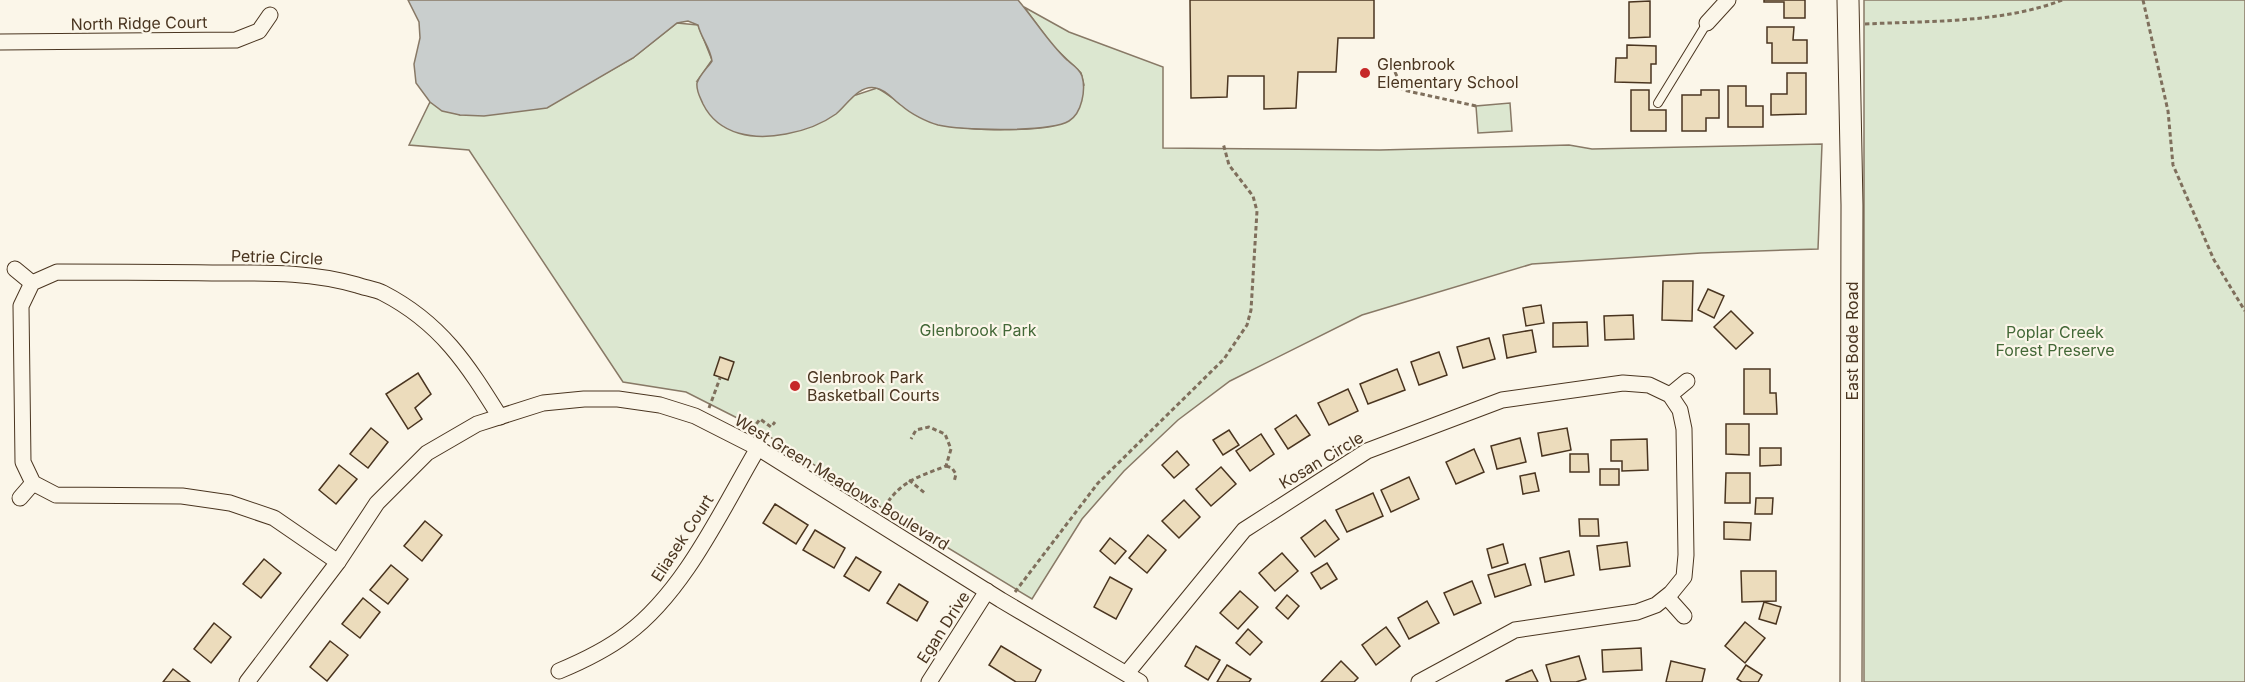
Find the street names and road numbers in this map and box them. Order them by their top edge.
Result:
street label: North Ridge Court [70,12,208,34]
street label: Petrie Circle [231,245,323,269]
street label: East Bode Road [1842,281,1862,401]
street label: West Green Meadows Boulevard [731,410,953,554]
street label: Kosan Circle [1275,427,1367,493]
street label: Eliasek Court [646,491,718,585]
street label: Egan Drive [912,587,974,667]

